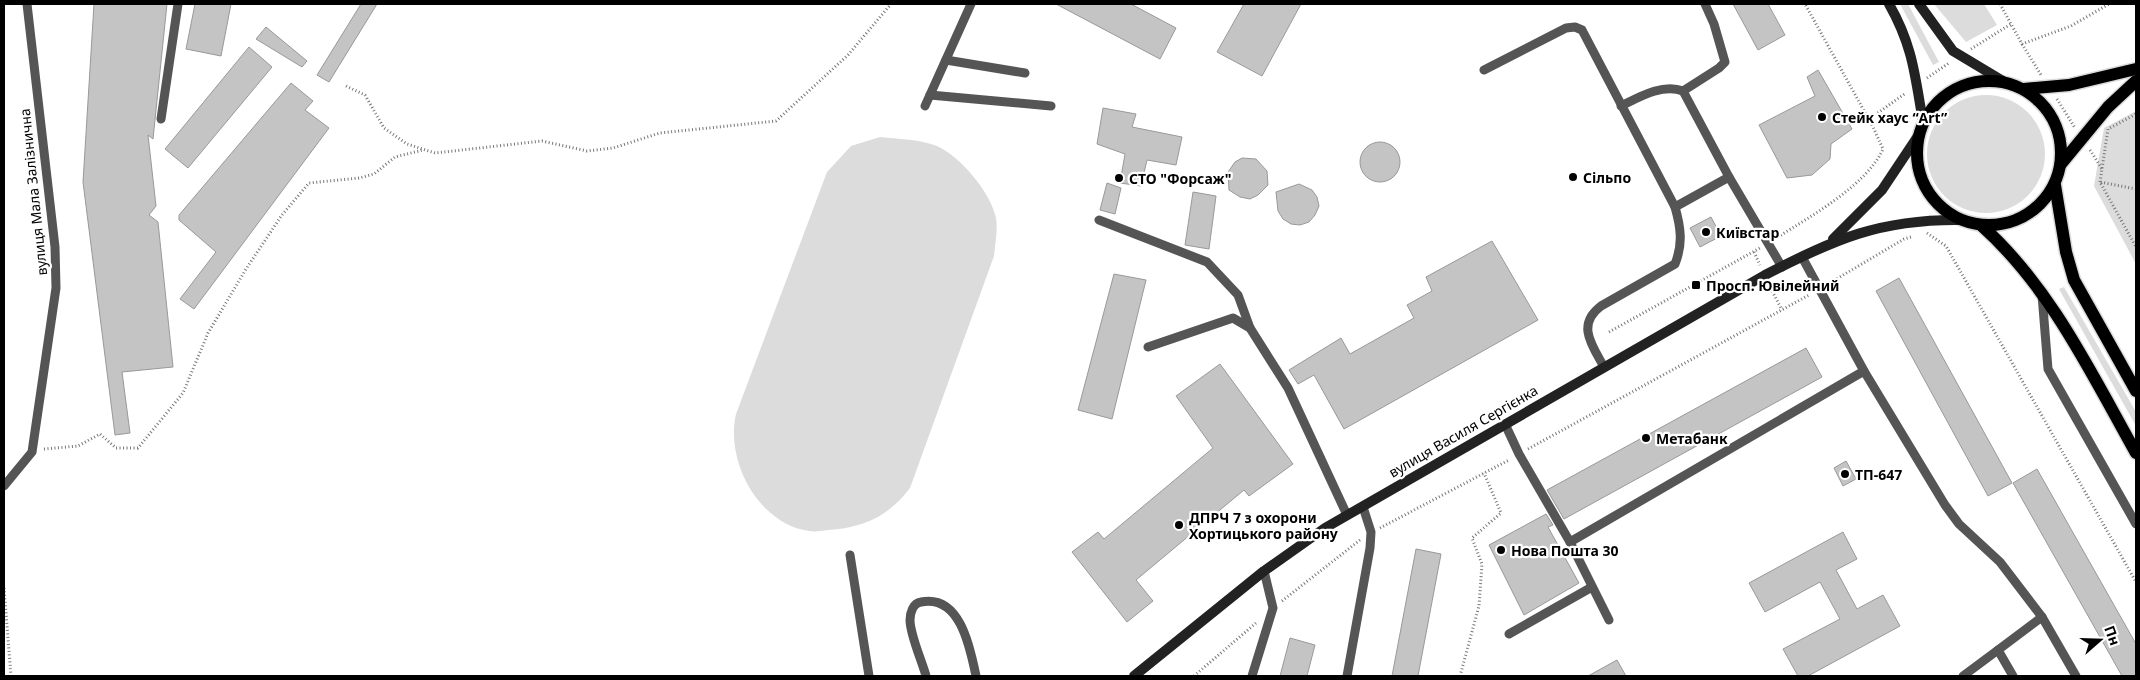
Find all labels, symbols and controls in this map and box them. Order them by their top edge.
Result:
street label: вулиця Мала Залізнична [15,107,51,277]
place label: Стейк хаус “Art” [1832,108,1948,127]
marker: Стейк хаус “Art” [1816,111,1828,123]
place label: Сільпо [1583,168,1631,187]
place label: СТО "Форсаж" [1129,169,1231,188]
marker: Сільпо [1567,171,1579,183]
marker: СТО "Форсаж" [1113,172,1125,184]
place label: Київстар [1716,223,1779,242]
marker: Київстар [1700,226,1712,238]
place label: Просп. Ювілейний [1706,276,1840,295]
marker: Просп. Ювілейний [1690,279,1702,291]
street label: вулиця Василя Сергієнка [1385,380,1541,482]
place label: Метабанк [1656,429,1728,448]
marker: Метабанк [1640,432,1652,444]
place label: ТП-647 [1855,465,1902,484]
marker: ТП-647 [1839,468,1851,480]
place label: ДПРЧ 7 з охорони Хортицького району [1189,508,1338,543]
marker: ДПРЧ 7 з охорони Хортицького району [1173,519,1185,531]
place label: Нова Пошта 30 [1511,541,1619,560]
marker: Нова Пошта 30 [1495,544,1507,556]
north arrow [2075,615,2125,665]
text: Пн [2100,623,2125,648]

